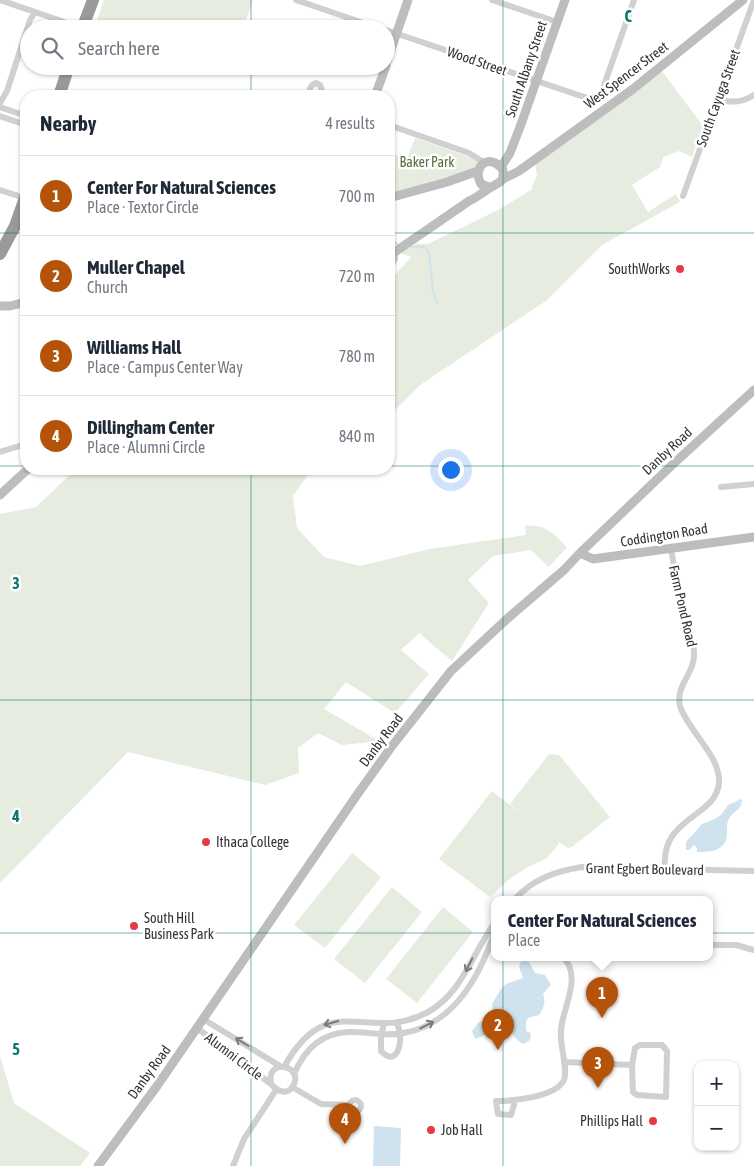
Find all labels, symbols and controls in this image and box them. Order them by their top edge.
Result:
text: C [624,7,632,25]
street label: South Albany Street [502,19,550,119]
search box [20,20,395,75]
icon: search [38,34,66,62]
text: Search here [78,37,160,59]
street label: West Spencer Street [581,38,671,112]
street label: Wood Street [445,43,509,79]
street label: South Cayuga Street [693,47,743,149]
text: Nearby [40,111,96,135]
text: 4 results [325,114,375,132]
park label: Baker Park [400,154,454,170]
text: Center For Natural Sciences [87,176,276,198]
text: 1 [52,187,60,205]
text: 700 m [339,187,375,205]
text: Place · Textor Circle [87,198,199,216]
text: Muller Chapel [87,256,185,278]
place label: SouthWorks [608,261,670,277]
marker: SouthWorks [674,263,686,275]
text: 2 [52,267,60,285]
text: 720 m [339,267,375,285]
text: Church [87,278,128,296]
text: Williams Hall [87,336,181,358]
text: 3 [52,347,60,365]
text: 780 m [339,347,375,365]
text: Place · Campus Center Way [87,358,243,376]
text: Dillingham Center [87,416,214,438]
street label: Danby Road [639,424,695,478]
text: 4 [52,427,60,445]
text: 840 m [339,427,375,445]
text: Place · Alumni Circle [87,438,205,456]
your location [438,457,464,483]
street label: Coddington Road [619,520,709,550]
street label: Farm Pond Road [666,564,700,648]
text: 3 [12,574,20,592]
street label: Danby Road [356,710,406,770]
text: 4 [11,807,20,825]
place label: Ithaca College [216,834,289,850]
marker: Ithaca College [200,836,212,848]
street label: Grant Egbert Boulevard [586,860,704,878]
popup [491,896,713,961]
text: Center For Natural Sciences [508,909,696,931]
place label: South Hill Business Park [144,910,214,942]
marker: South Hill Business Park [128,920,140,932]
text: Place [508,931,540,949]
one-way arrow [464,958,474,973]
pin: 1 [586,977,618,1018]
pin: 2 [482,1009,514,1050]
one-way arrow [323,1019,339,1029]
one-way arrow [419,1020,434,1029]
street label: Alumni Circle [202,1029,266,1083]
one-way arrow [236,1037,250,1047]
text: 5 [12,1040,20,1058]
street label: Danby Road [124,1042,174,1102]
pin: 3 [582,1047,614,1088]
map controls [694,1061,739,1151]
button: + [694,1061,739,1106]
pin: 4 [329,1103,361,1144]
button: − [694,1106,739,1151]
place label: Phillips Hall [580,1113,643,1129]
marker: Phillips Hall [647,1115,659,1127]
place label: Job Hall [441,1122,483,1138]
marker: Job Hall [425,1124,437,1136]

